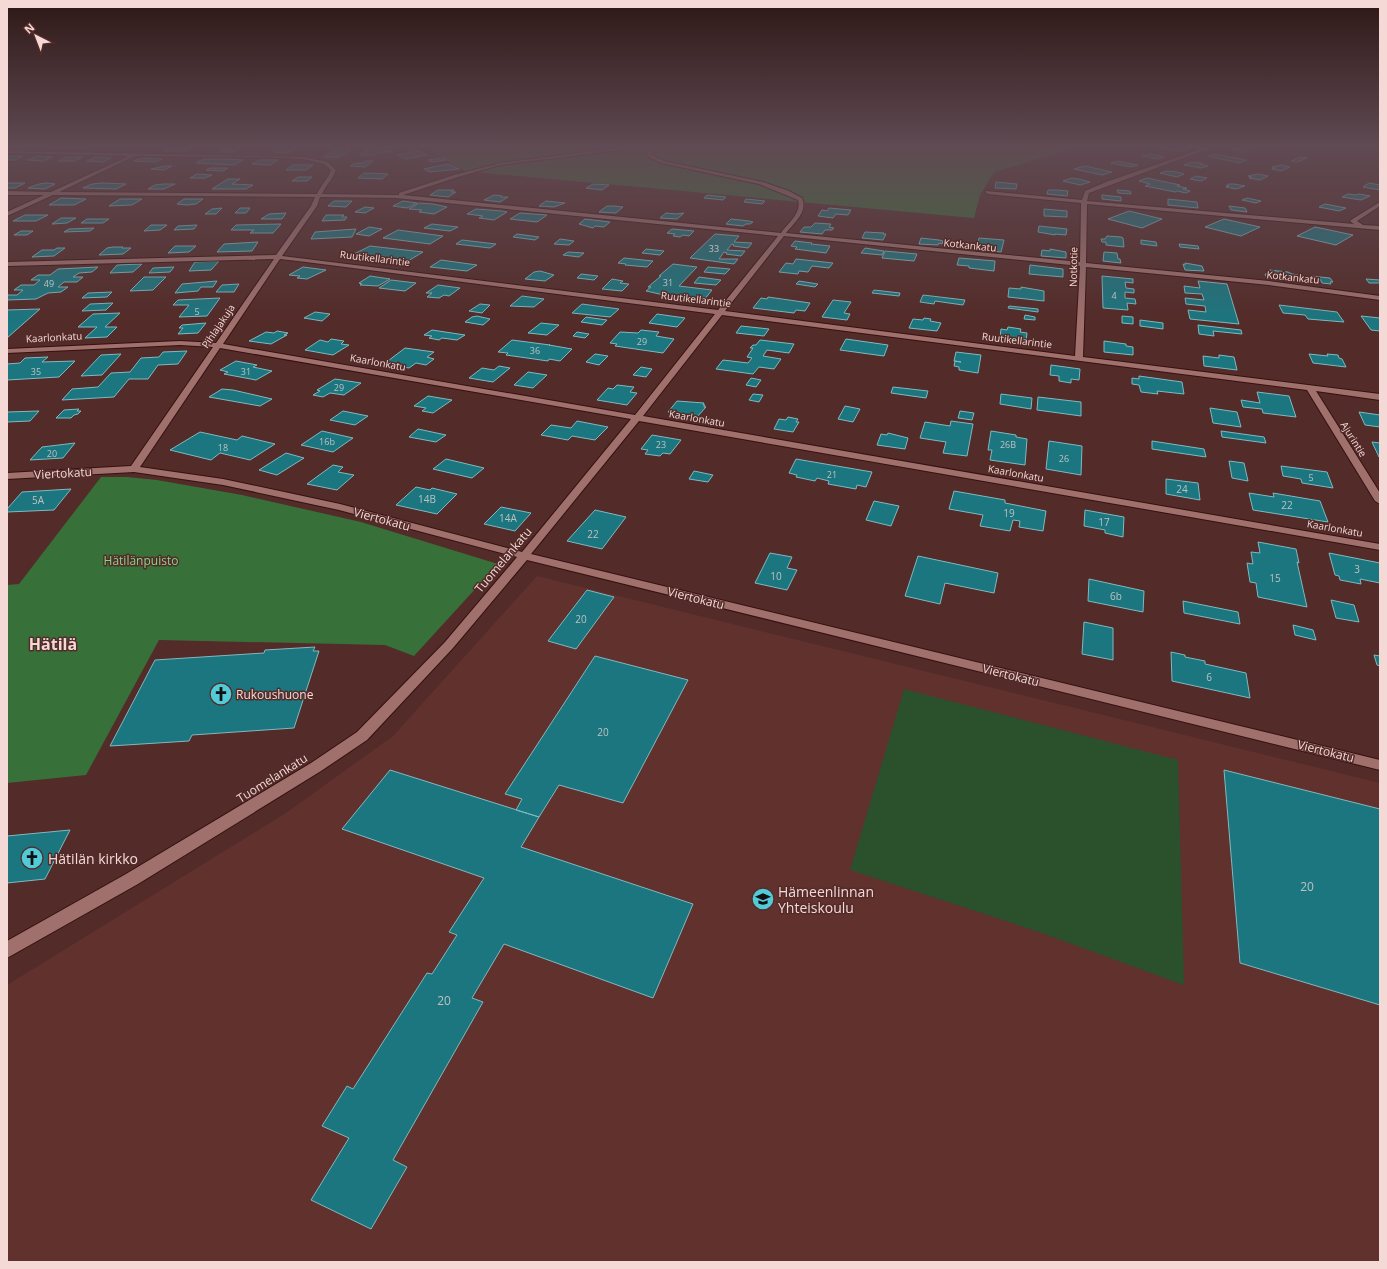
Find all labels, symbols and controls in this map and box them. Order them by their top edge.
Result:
north arrow [16,16,56,56]
text: N [21,20,37,37]
street label: Kotkankatu [943,235,997,255]
house number: 33 [709,242,719,255]
street label: Notkotie [1066,246,1080,287]
street label: Ruutikellarintie [339,247,411,269]
street label: Kotkankatu [1266,267,1320,287]
house number: 31 [663,276,673,289]
house number: 49 [44,277,54,290]
street label: Ruutikellarintie [660,288,732,310]
house number: 4 [1111,289,1117,302]
street label: Pihlajakuja [198,301,238,351]
house number: 5 [194,305,200,318]
street label: Kaarlonkatu [25,329,83,345]
street label: Ruutikellarintie [981,329,1053,351]
house number: 29 [637,335,647,348]
house number: 36 [530,344,540,357]
street label: Kaarlonkatu [349,350,407,374]
house number: 35 [31,365,41,378]
house number: 31 [241,365,251,378]
house number: 29 [334,381,344,394]
street label: Kaarlonkatu [668,406,726,430]
street label: Ajurintie [1338,419,1371,460]
house number: 16b [319,435,335,448]
house number: 23 [656,438,666,451]
house number: 26B [1000,438,1016,451]
house number: 18 [218,441,228,454]
house number: 20 [47,447,57,460]
house number: 26 [1059,452,1069,465]
street label: Kaarlonkatu [987,461,1045,485]
street label: Viertokatu [34,463,92,483]
house number: 21 [827,468,837,481]
house number: 5 [1308,471,1314,484]
house number: 24 [1176,482,1188,496]
house number: 14B [418,492,436,506]
house number: 5A [32,493,45,507]
house number: 22 [1281,498,1293,512]
street label: Viertokatu [352,503,412,535]
house number: 19 [1003,506,1015,520]
house number: 14A [499,511,518,525]
house number: 17 [1098,515,1110,529]
street label: Kaarlonkatu [1306,516,1364,540]
street label: Tuomelankatu [471,524,535,596]
house number: 22 [587,527,599,541]
park label: Hätilänpuisto [104,552,178,569]
house number: 3 [1354,562,1360,576]
house number: 10 [770,569,782,583]
house number: 15 [1269,571,1281,585]
street label: Viertokatu [666,583,726,613]
house number: 6b [1110,589,1122,603]
house number: 20 [575,612,587,626]
district label: Hätilä [29,633,77,655]
street label: Viertokatu [981,660,1041,690]
house number: 6 [1206,670,1212,684]
church icon: Rukoushuone [208,681,234,707]
place label: Rukoushuone [236,686,314,703]
house number: 20 [597,725,609,739]
street label: Viertokatu [1296,736,1356,766]
street label: Tuomelankatu [233,749,311,807]
church icon: Hätilän kirkko [19,845,45,871]
place label: Hätilän kirkko [48,849,138,868]
house number: 20 [1300,878,1314,895]
place label: Hämeenlinnan Yhteiskoulu [778,882,874,917]
school or university icon: Hämeenlinnan Yhteiskoulu [750,886,776,912]
house number: 20 [437,992,451,1009]

